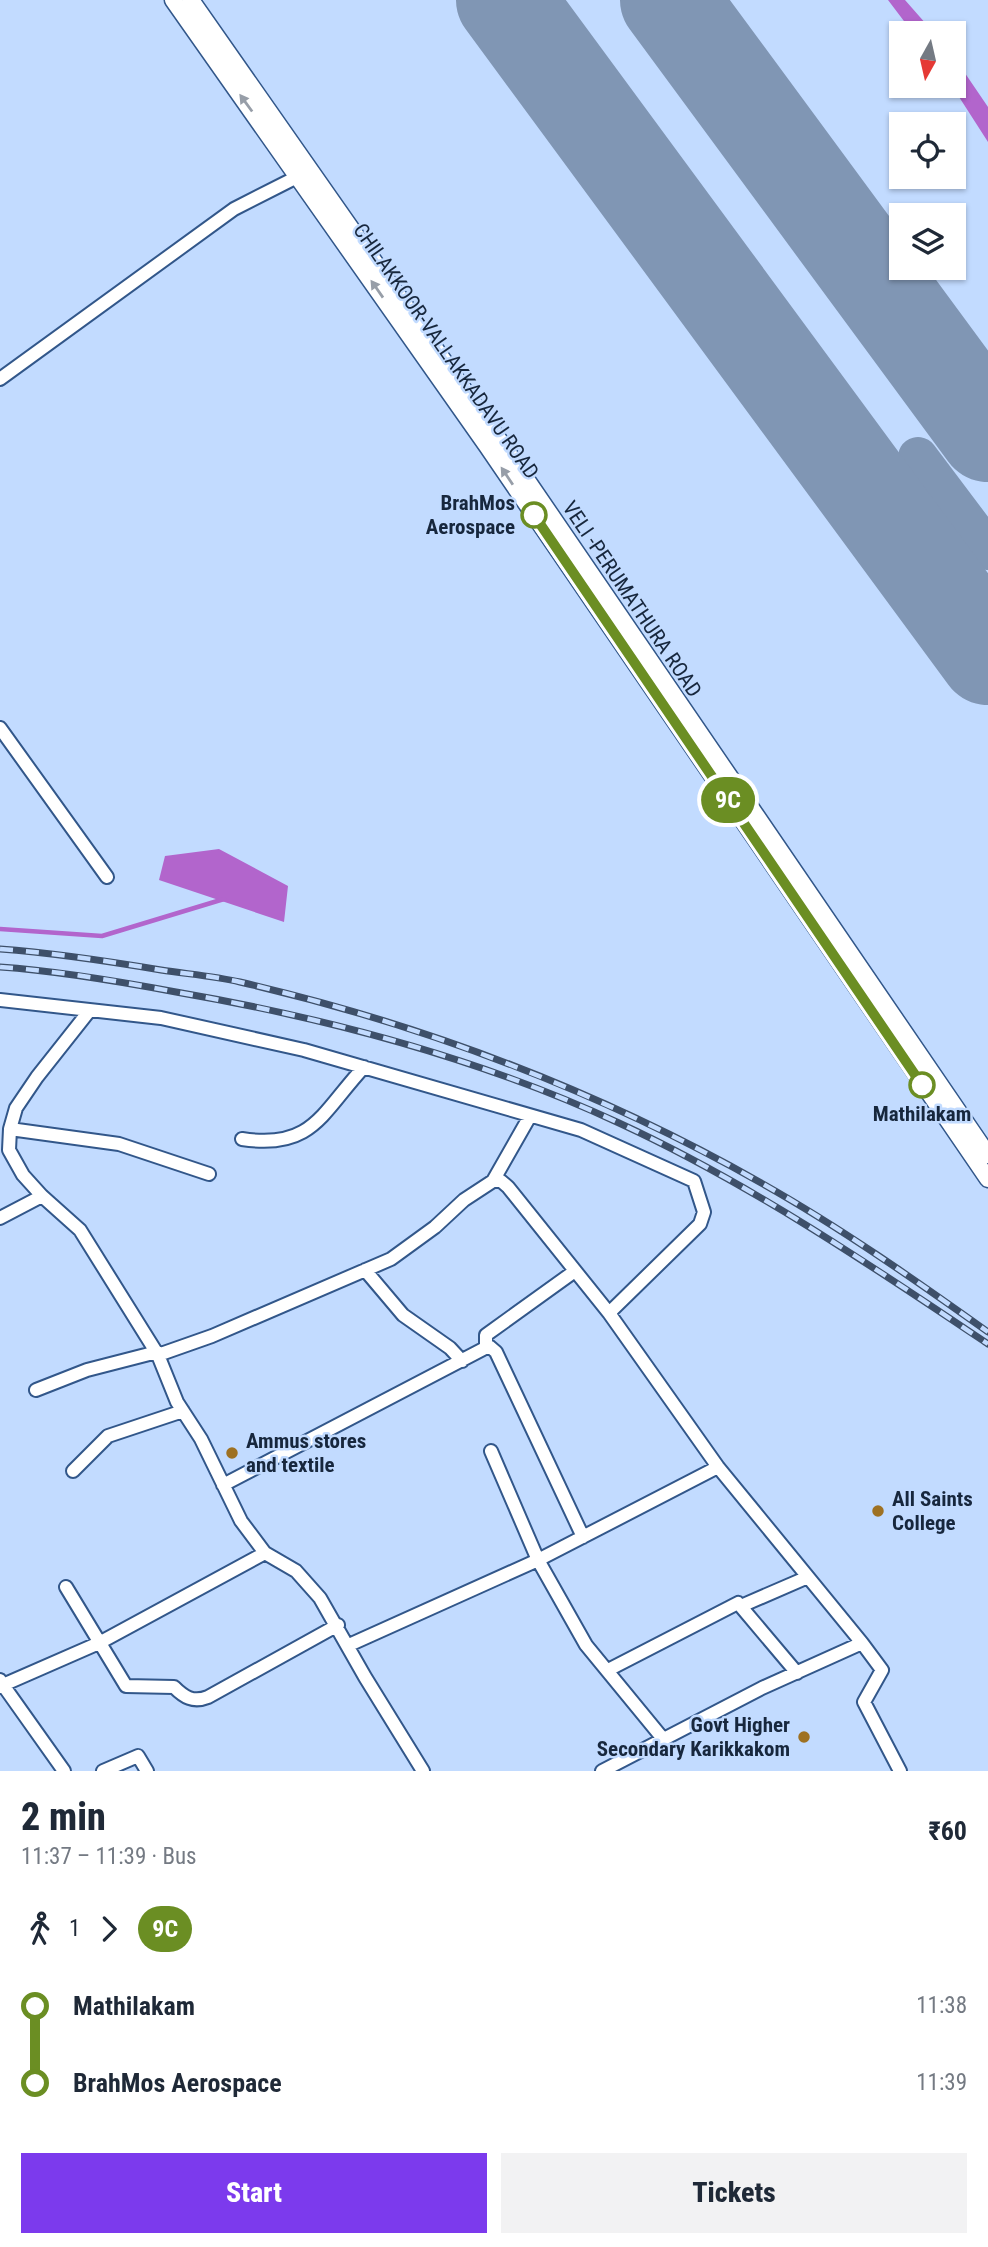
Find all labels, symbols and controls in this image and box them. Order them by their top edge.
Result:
north arrow [889,21,966,98]
map controls [889,21,966,280]
one-way arrow [239,94,254,112]
button: locate [889,112,966,189]
button: layers [889,203,966,280]
street label: CHILAKKOOR-VALLAKKADAVU ROAD [348,219,544,483]
one-way arrow [370,280,384,298]
one-way arrow [500,467,514,485]
place label: BrahMos Aerospace [426,491,515,539]
street label: VELI -PERUMATHURA ROAD [558,497,706,701]
marker: BrahMos Aerospace [521,502,547,528]
line badge: 9C [696,777,760,823]
text: 9C [715,786,741,814]
marker: Mathilakam [909,1072,935,1098]
place label: Mathilakam [873,1102,971,1126]
place label: Ammus stores and textile [246,1429,366,1477]
marker: Ammus stores and textile [224,1445,240,1461]
place label: All Saints College [892,1487,973,1535]
marker: All Saints College [870,1503,886,1519]
place label: Govt Higher Secondary Karikkakom [597,1713,790,1761]
marker: Govt Higher Secondary Karikkakom [796,1729,812,1745]
text: 2 min [21,1795,106,1839]
text: ₹60 [928,1816,967,1846]
text: 11:37 – 11:39 · Bus [21,1843,197,1870]
icon: walk [21,1910,59,1948]
icon: forward [90,1910,128,1948]
text: 1 [69,1915,80,1942]
text: 9C [152,1915,178,1943]
text: Mathilakam [73,1991,195,2021]
text: 11:38 [916,1992,967,2019]
text: BrahMos Aerospace [73,2068,282,2098]
text: 11:39 [916,2069,967,2096]
button: Start [21,2153,487,2233]
button: Tickets [501,2153,967,2233]

